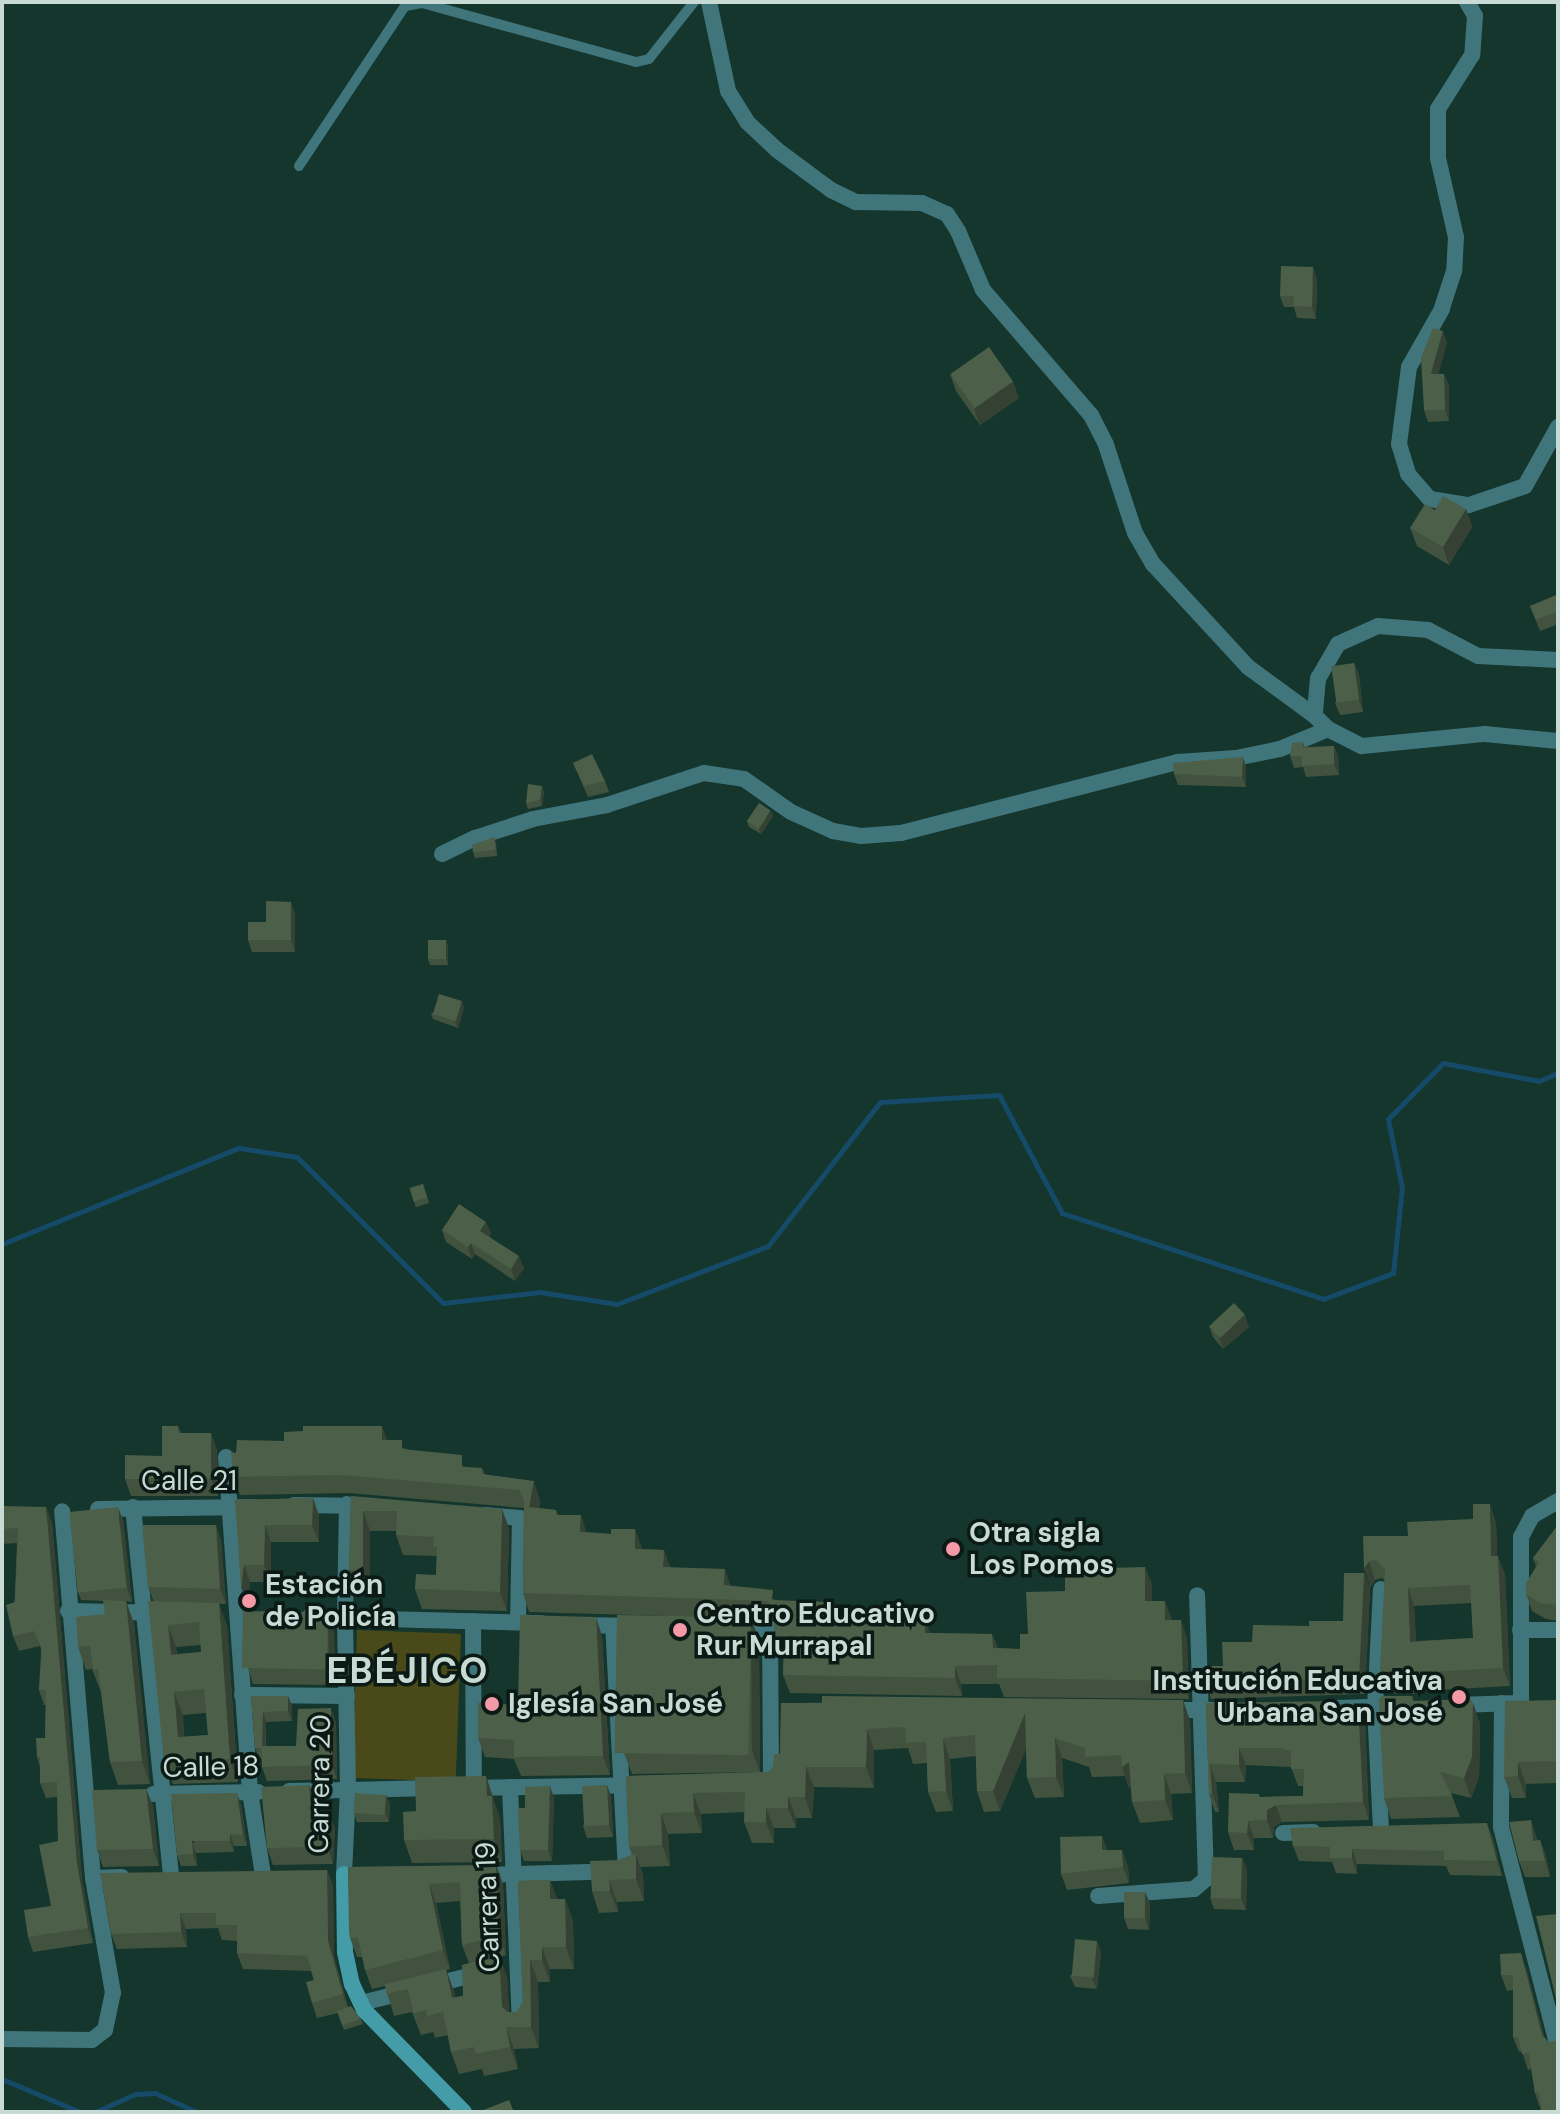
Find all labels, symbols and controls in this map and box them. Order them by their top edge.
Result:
street label: Calle 21 [141,1464,237,1498]
place label: Otra sigla Los Pomos [969,1516,1114,1582]
marker: Otra sigla Los Pomos [944,1540,962,1558]
place label: Estación de Policía [265,1568,396,1634]
marker: Estación de Policía [240,1592,258,1610]
place label: Centro Educativo Rur Murrapal [696,1597,935,1663]
marker: Centro Educativo Rur Murrapal [671,1621,689,1639]
district label: EBÉJICO [326,1649,490,1693]
place label: Institución Educativa Urbana San José [1153,1664,1443,1730]
place label: Iglesía San José [508,1687,723,1721]
marker: Institución Educativa Urbana San José [1450,1688,1468,1706]
marker: Iglesía San José [483,1695,501,1713]
street label: Carrera 20 [302,1714,338,1854]
street label: Calle 18 [162,1749,260,1785]
street label: Carrera 19 [469,1841,507,1973]

